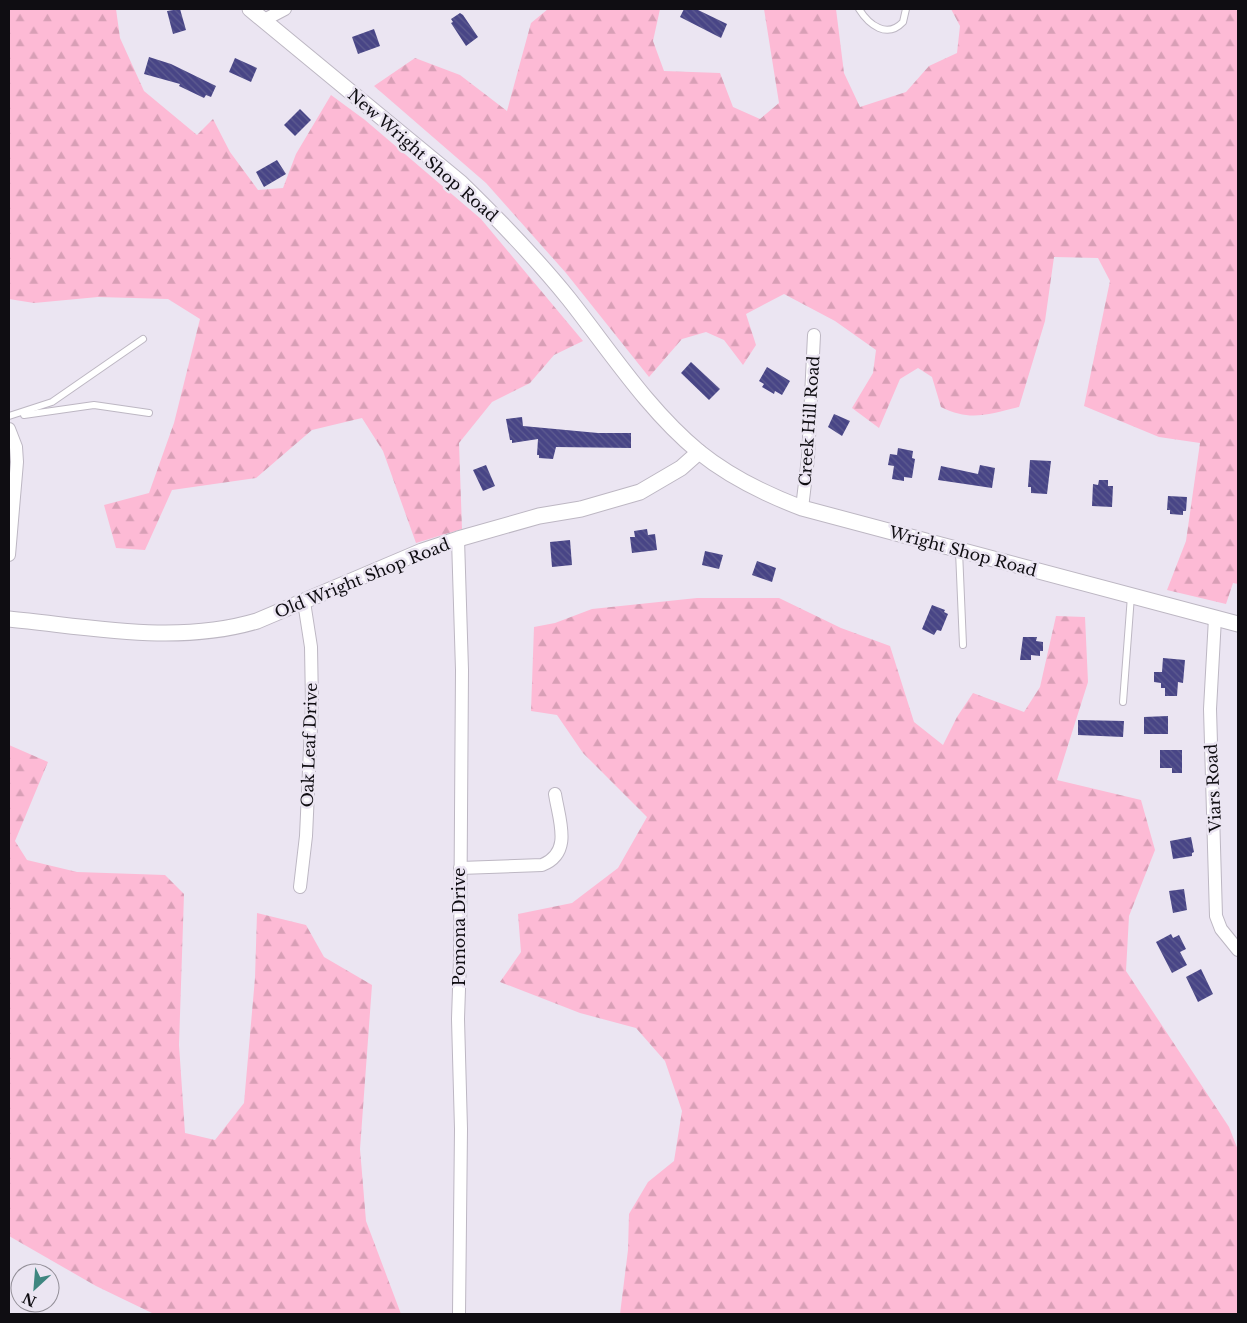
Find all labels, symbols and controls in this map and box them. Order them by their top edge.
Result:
street label: New Wright Shop Road [344,84,502,226]
street label: Creek Hill Road [794,355,824,487]
street label: Wright Shop Road [886,521,1039,580]
street label: Old Wright Shop Road [272,534,453,622]
street label: Oak Leaf Drive [297,682,321,808]
street label: Viars Road [1201,743,1225,834]
street label: Pomona Drive [449,868,469,986]
north arrow [10,1263,60,1313]
text: N [19,1289,39,1311]

